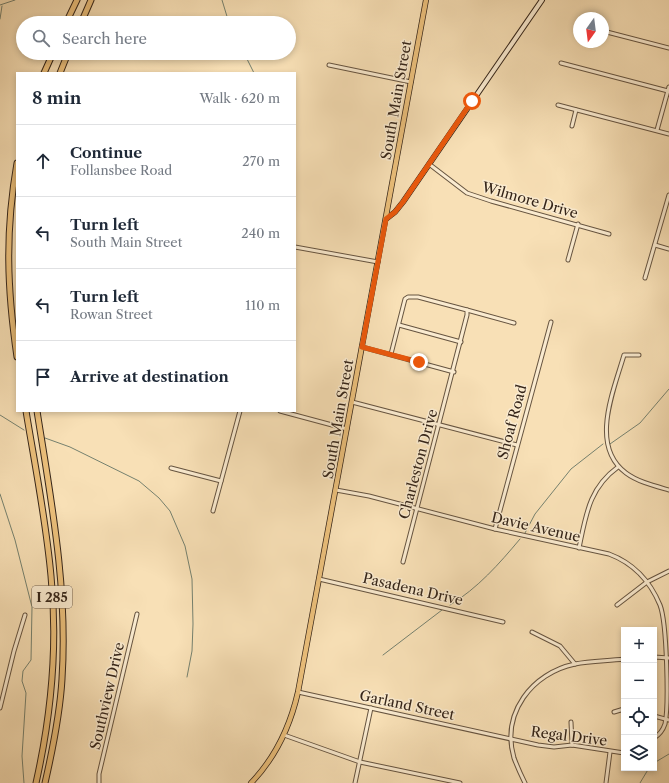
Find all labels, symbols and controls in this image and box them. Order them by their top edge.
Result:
north arrow [573,12,609,48]
search box [16,16,296,60]
icon: search [30,27,52,49]
text: Search here [62,29,147,48]
street label: South Main Street [377,39,415,161]
text: 8 min [32,88,81,108]
text: Walk · 620 m [199,90,280,106]
route start [463,92,481,110]
text: Continue [70,143,142,162]
icon: ahead [32,150,54,172]
text: 270 m [242,153,280,169]
text: Follansbee Road [70,162,172,178]
street label: Wilmore Drive [479,177,580,222]
text: Turn left [70,215,139,234]
icon: left [32,222,54,244]
text: 240 m [241,225,280,241]
text: South Main Street [70,234,182,250]
text: Turn left [70,287,139,306]
icon: left [32,294,54,316]
text: 110 m [245,297,280,313]
text: Rowan Street [70,306,153,322]
route end [410,353,428,371]
street label: South Main Street [319,358,357,480]
icon: arrive [32,366,54,388]
text: Arrive at destination [70,367,229,386]
street label: Shoaf Road [493,382,531,461]
street label: Charleston Drive [395,407,441,521]
street label: Davie Avenue [490,508,582,546]
street label: Pasadena Drive [361,569,465,609]
road number: I 285 [32,586,72,608]
map controls [621,627,657,771]
button: + [621,627,657,663]
street label: Southview Drive [86,640,128,751]
button: − [621,663,657,699]
street label: Garland Street [358,686,456,724]
button: locate [621,699,657,735]
street label: Regal Drive [530,722,608,750]
button: layers [621,735,657,771]

